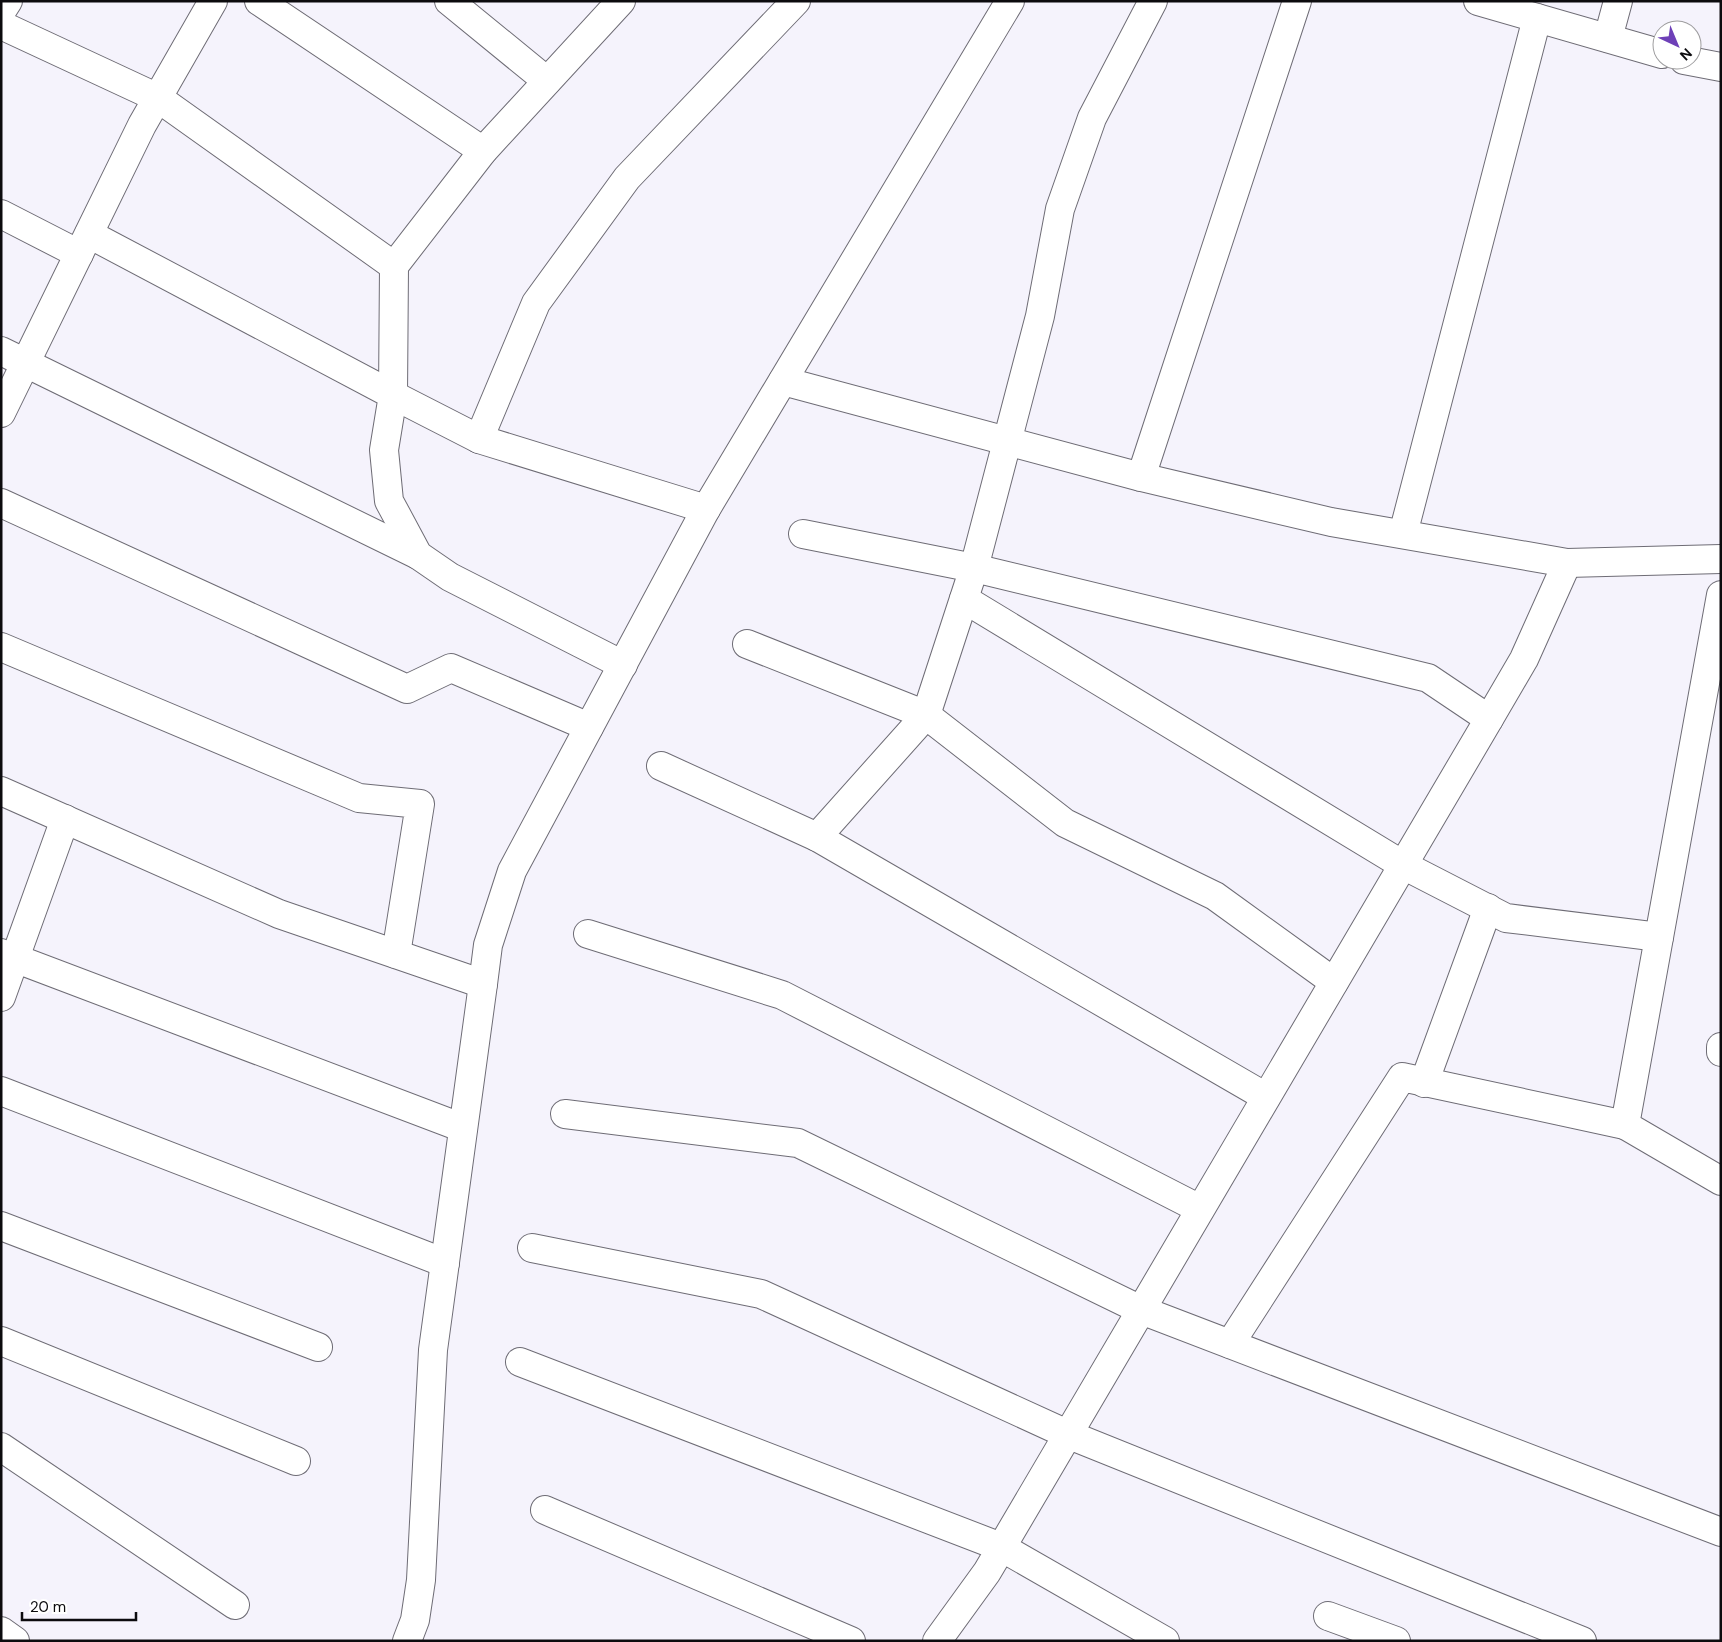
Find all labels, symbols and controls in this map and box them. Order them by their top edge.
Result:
north arrow [1652,20,1702,70]
text: N [1676,44,1696,64]
scale bar [22,1590,136,1622]
text: 20 m [30,1597,66,1617]

